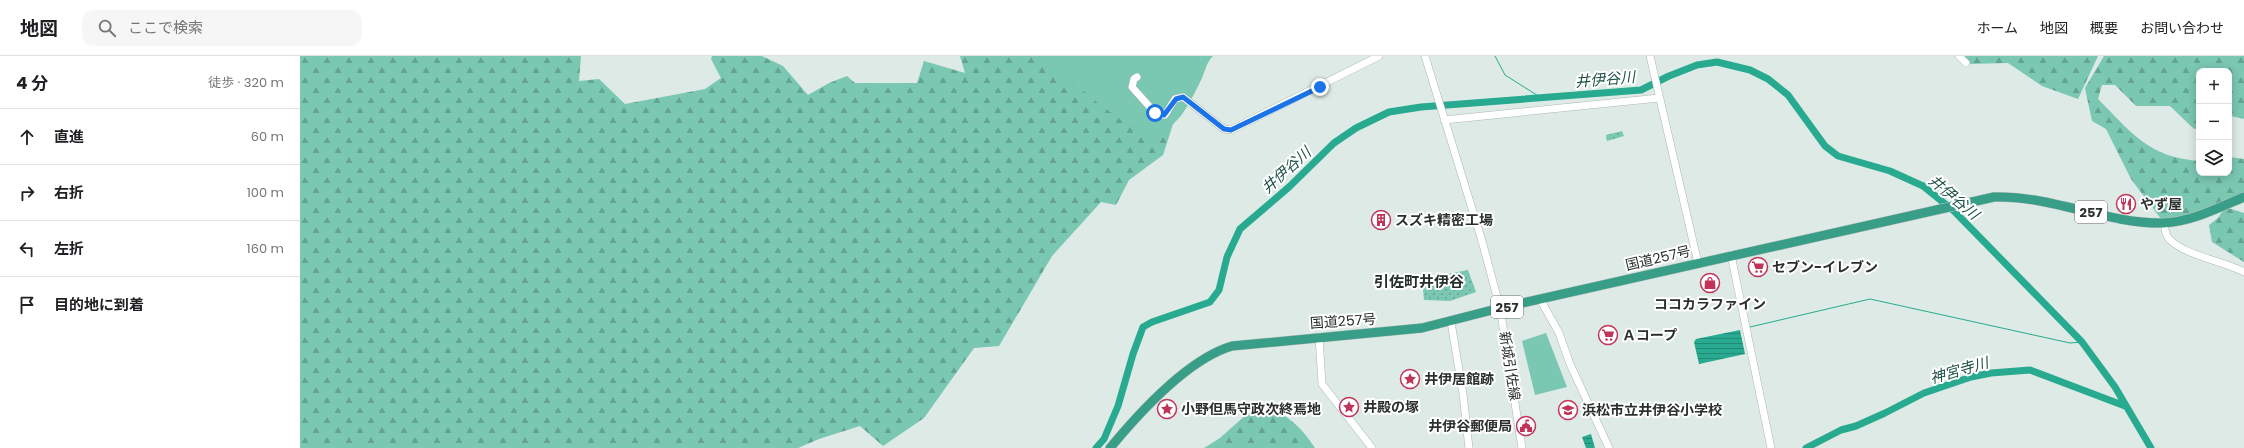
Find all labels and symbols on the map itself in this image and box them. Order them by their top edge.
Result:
water label: 井伊谷川 [1574,66,1638,92]
route end [1311,78,1329,96]
route start [1146,104,1164,122]
water label: 井伊谷川 [1257,141,1317,198]
water label: 井伊谷川 [1924,170,1985,226]
restaurant icon: やず屋 [2115,193,2137,215]
place label: やず屋 [2140,194,2182,214]
road number: 257 [2075,201,2107,223]
building icon: スズキ精密工場 [1370,209,1392,231]
place label: スズキ精密工場 [1395,210,1493,230]
street label: 国道257号 [1623,241,1693,275]
supermarket icon: セブン-イレブン [1747,256,1769,278]
place label: セブン-イレブン [1772,257,1878,277]
district label: 引佐町井伊谷 [1374,271,1464,292]
shop icon: ココカラファイン [1699,272,1721,294]
place label: ココカラファイン [1654,294,1766,314]
road number: 257 [1491,296,1523,318]
street label: 国道257号 [1309,309,1377,333]
supermarket icon: Ａコープ [1597,324,1619,346]
place label: Ａコープ [1622,325,1677,345]
street label: 新城引佐線 [1495,330,1525,402]
water label: 神宮寺川 [1927,351,1993,388]
place icon: 井伊居館跡 [1399,368,1421,390]
place label: 井伊居館跡 [1424,369,1494,389]
place icon: 井殿の塚 [1338,396,1360,418]
place label: 井殿の塚 [1363,397,1419,417]
place icon: 小野但馬守政次終焉地 [1156,398,1178,420]
place label: 小野但馬守政次終焉地 [1181,399,1321,419]
school or university icon: 浜松市立井伊谷小学校 [1557,399,1579,421]
place label: 浜松市立井伊谷小学校 [1582,400,1722,420]
public building icon: 井伊谷郵便局 [1515,415,1537,437]
place label: 井伊谷郵便局 [1428,416,1512,436]

